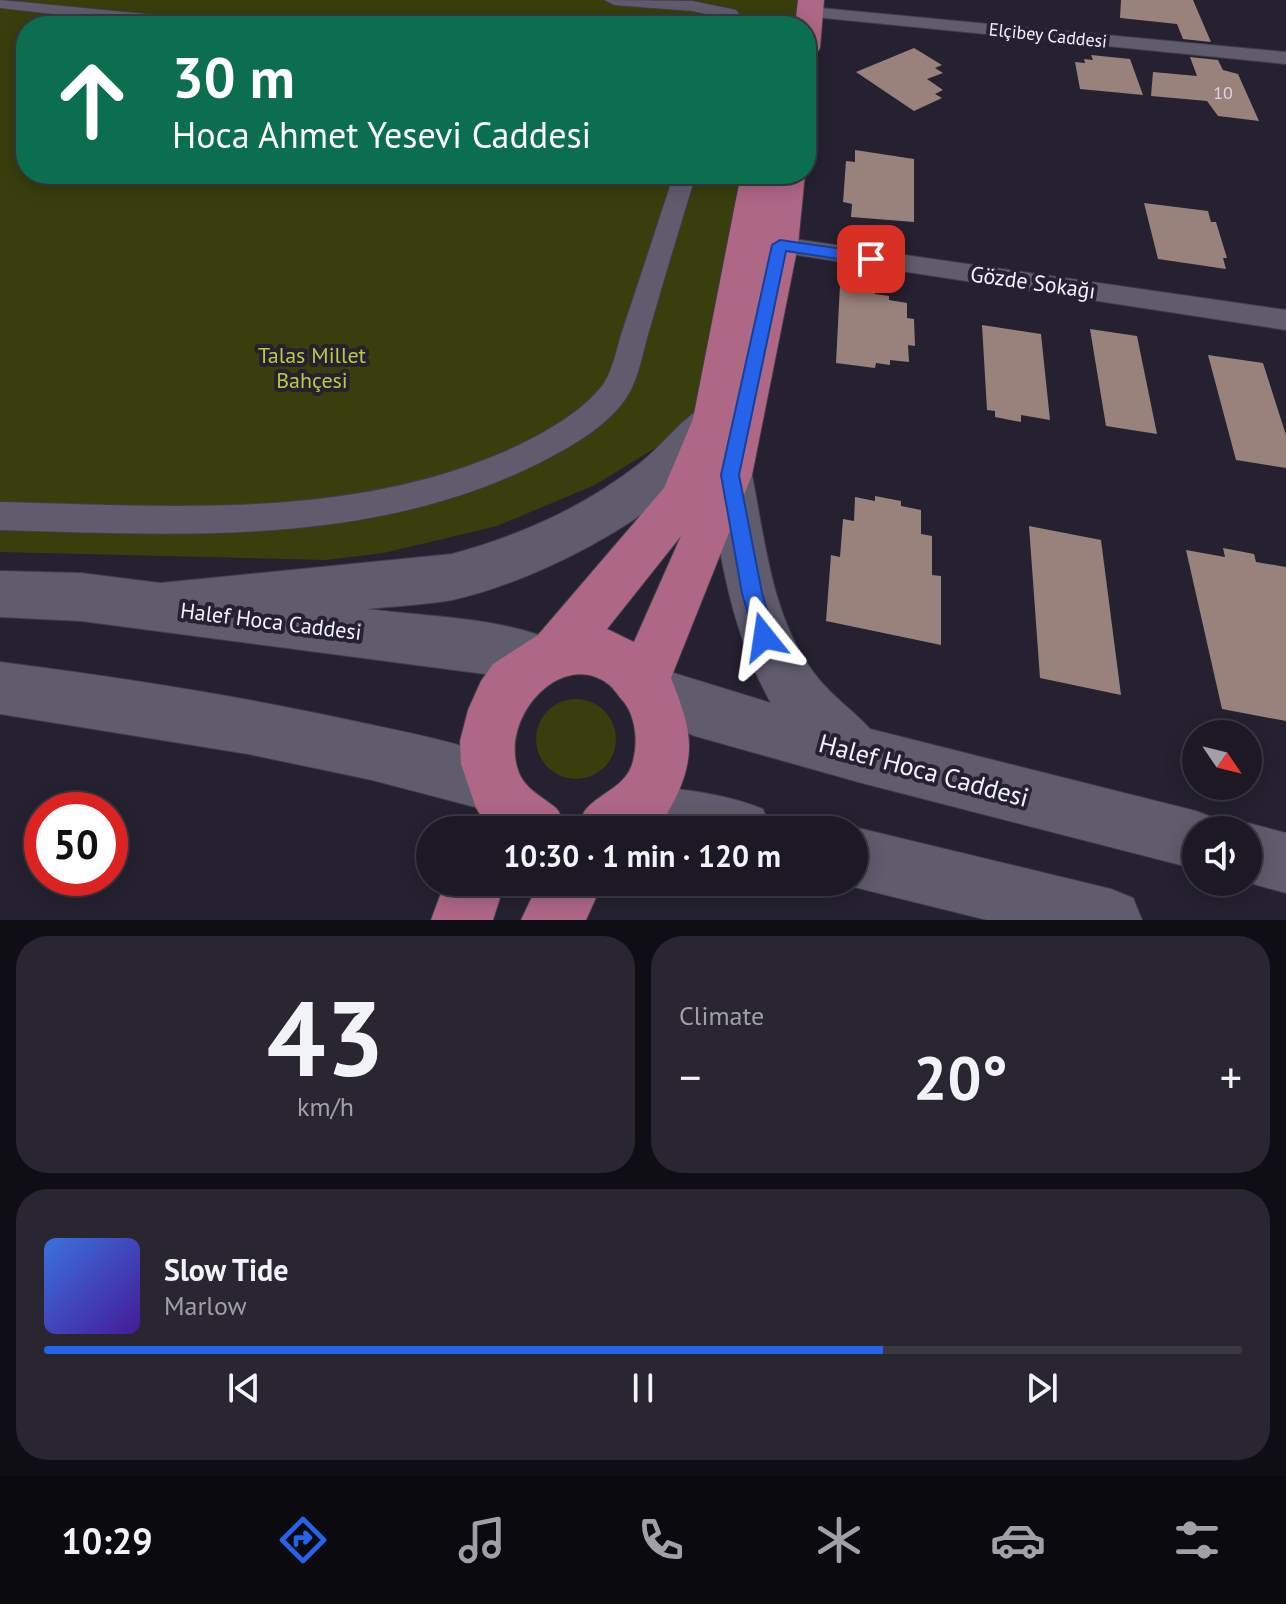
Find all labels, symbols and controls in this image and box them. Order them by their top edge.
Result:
street label: Elçibey Caddesi [988,17,1108,53]
text: 30 m [172,41,295,113]
icon: ahead [40,48,144,152]
house number: 10 [1213,81,1233,104]
text: Hoca Ahmet Yesevi Caddesi [172,111,591,158]
pin [837,225,905,293]
icon: arrive [849,237,893,281]
street label: Gözde Sokağı [969,259,1097,305]
park label: Talas Millet Bahçesi [258,341,367,394]
position arrow [722,595,806,679]
street label: Halef Hoca Caddesi [179,596,363,646]
north arrow [1182,720,1262,800]
map controls [1182,720,1262,896]
street label: Halef Hoca Caddesi [816,726,1032,814]
speed limit sign: 50 [24,792,128,896]
button: sound [1182,816,1262,896]
text: 10:30 · 1 min · 120 m [503,836,781,875]
text: 43 [267,970,384,1105]
text: Climate [679,999,764,1032]
text: 20° [913,1038,1008,1116]
text: − [679,1048,701,1105]
text: + [1220,1048,1242,1105]
text: km/h [297,1090,354,1123]
text: Slow Tide [164,1250,289,1289]
text: Marlow [164,1289,247,1322]
icon: previous [222,1366,266,1410]
icon: pause [621,1366,665,1410]
icon: next [1020,1366,1064,1410]
icon: directions [275,1512,331,1568]
icon: music [454,1512,510,1568]
icon: phone [633,1512,689,1568]
icon: climate [811,1512,867,1568]
icon: car [990,1512,1046,1568]
icon: filters [1169,1512,1225,1568]
text: 10:29 [61,1517,153,1564]

